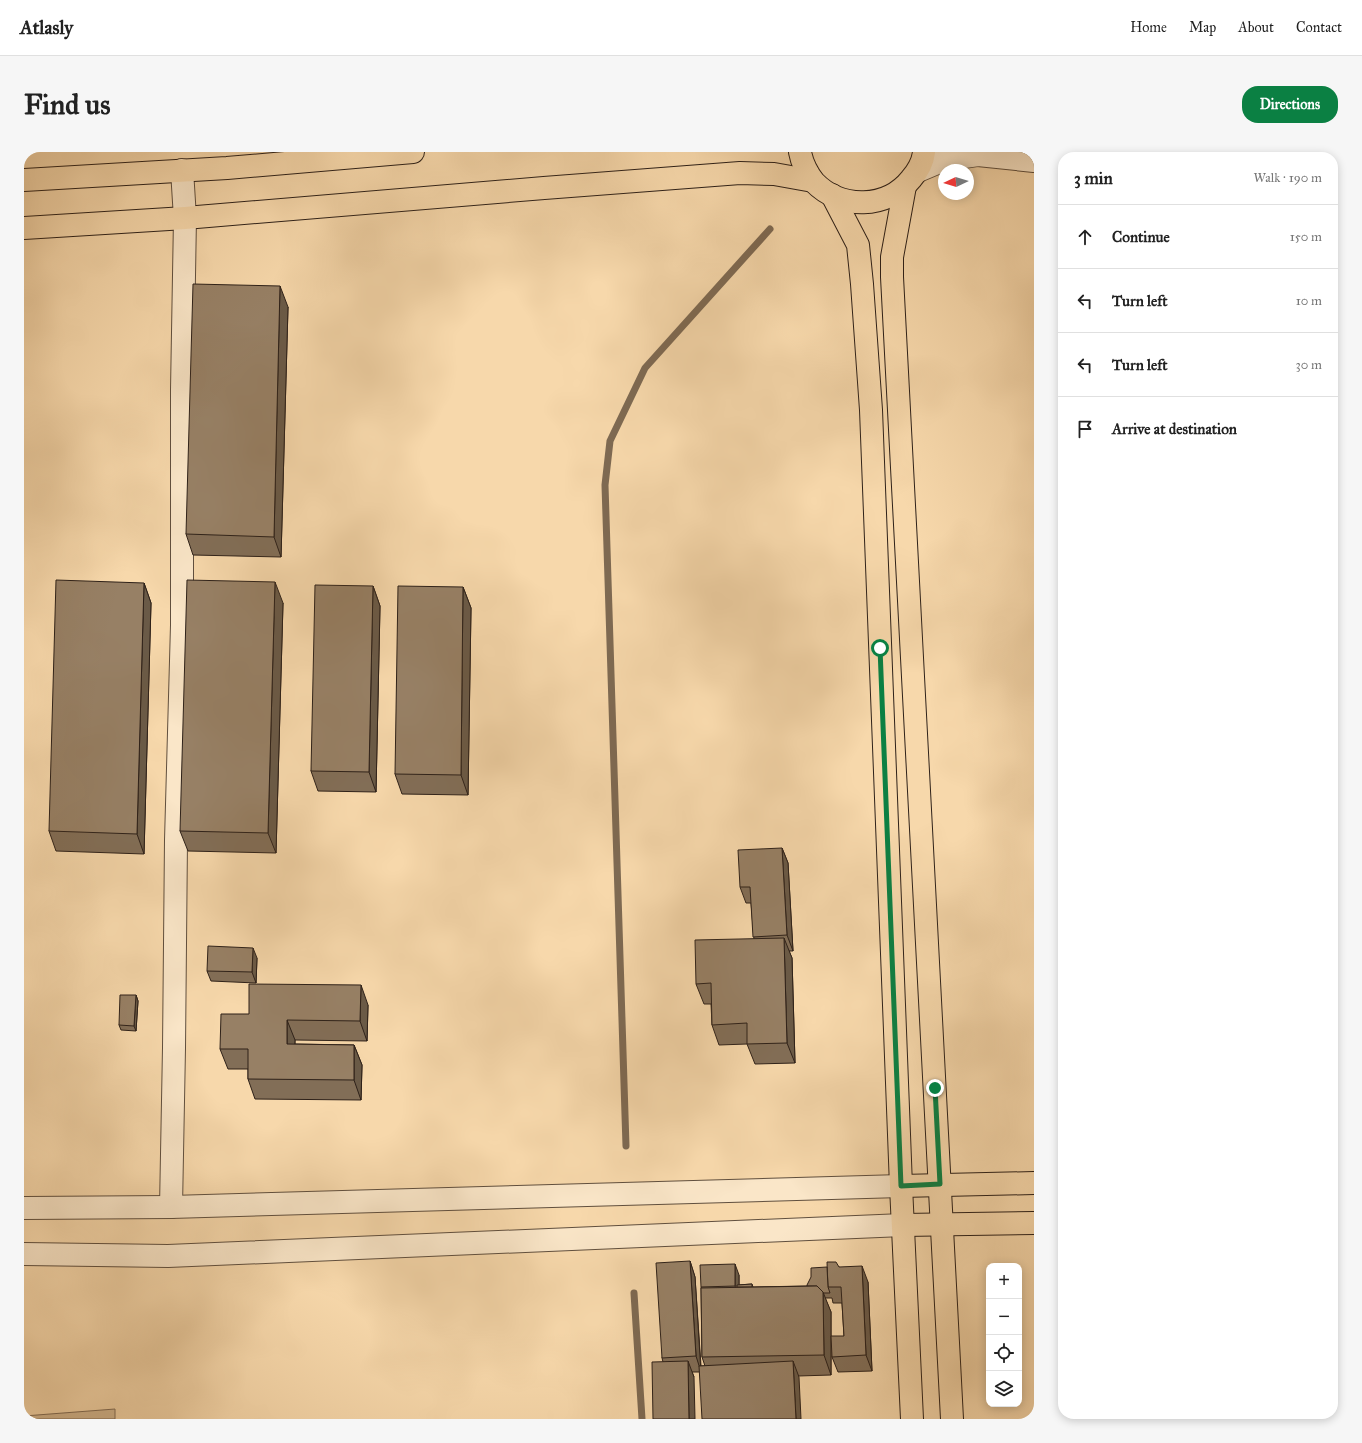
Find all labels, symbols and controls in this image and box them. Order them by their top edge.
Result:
text: Atlasly [20,16,73,39]
text: Home [1130,19,1167,36]
text: Map [1189,19,1216,36]
text: About [1238,19,1274,36]
text: Contact [1296,19,1342,36]
button: Directions [1242,86,1338,123]
text: Find us [24,87,110,122]
north arrow [938,164,974,200]
text: 3 min [1074,168,1113,189]
text: Walk · 190 m [1253,170,1322,186]
icon: ahead [1074,226,1096,248]
text: Continue [1112,228,1170,246]
text: 150 m [1290,229,1322,245]
icon: left [1074,290,1096,312]
text: Turn left [1112,292,1168,310]
text: 10 m [1296,293,1322,309]
icon: left [1074,354,1096,376]
text: Turn left [1112,356,1168,374]
text: 30 m [1296,357,1322,373]
icon: arrive [1074,418,1096,440]
text: Arrive at destination [1112,420,1237,438]
route start [871,639,889,657]
route end [926,1079,944,1097]
map controls [986,1263,1022,1407]
button: + [986,1263,1022,1299]
button: − [986,1299,1022,1335]
button: locate [986,1335,1022,1371]
button: layers [986,1371,1022,1407]

